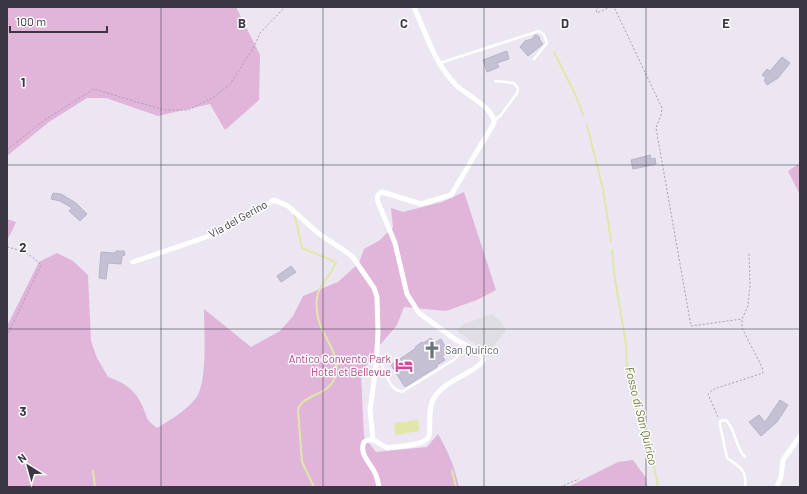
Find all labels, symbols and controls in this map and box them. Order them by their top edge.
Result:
scale bar [10,8,107,34]
text: 100 m [16,14,46,28]
text: B [238,15,246,31]
text: C [400,15,408,31]
text: D [561,15,569,31]
text: E [722,15,730,31]
text: 1 [21,74,25,90]
street label: Via del Gerino [206,197,269,240]
text: 2 [19,239,27,255]
church icon: San Quirico [422,340,442,360]
place label: San Quirico [445,343,499,356]
place label: Antico Convento Park Hotel et Bellevue [289,352,391,378]
hotel icon: Antico Convento Park Hotel et Bellevue [394,355,414,375]
water label: Fosso di San Quirico [623,365,661,466]
text: 3 [19,403,27,419]
north arrow [8,446,48,486]
text: N [15,450,29,465]

